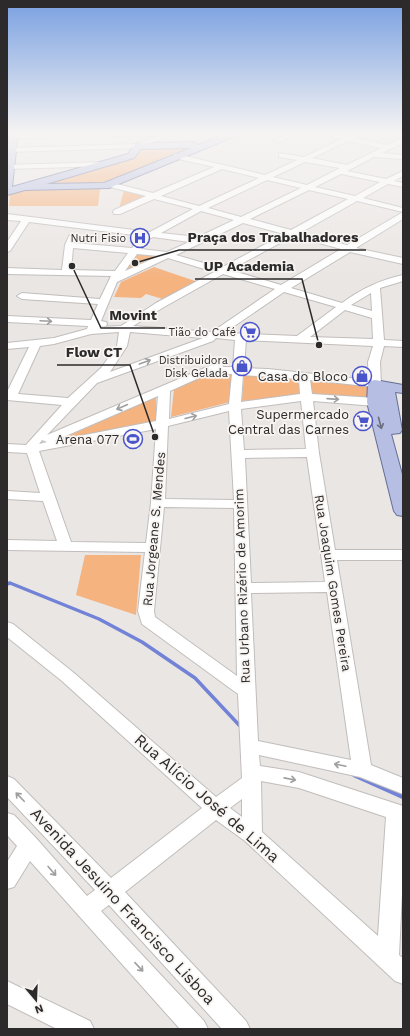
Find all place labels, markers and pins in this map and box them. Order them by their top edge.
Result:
callout: Praça dos Trabalhadores [179,224,366,250]
hospital icon: Nutri Fisio [129,227,151,249]
place label: Nutri Fisio [70,232,126,245]
callout: UP Academia [195,253,302,279]
callout: Movint [101,302,165,328]
supermarket icon: Tião do Café [239,321,261,343]
place label: Tião do Café [169,326,236,339]
callout: Flow CT [57,339,130,365]
place label: Distribuidora Disk Gelada [159,354,228,380]
shop icon: Distribuidora Disk Gelada [231,355,253,377]
shop icon: Casa do Bloco [351,365,373,387]
place label: Casa do Bloco [258,369,348,384]
place label: Supermercado Central das Carnes [228,407,349,437]
supermarket icon: Supermercado Central das Carnes [352,410,374,432]
sports icon: Arena 077 [122,428,144,450]
place label: Arena 077 [56,432,119,447]

